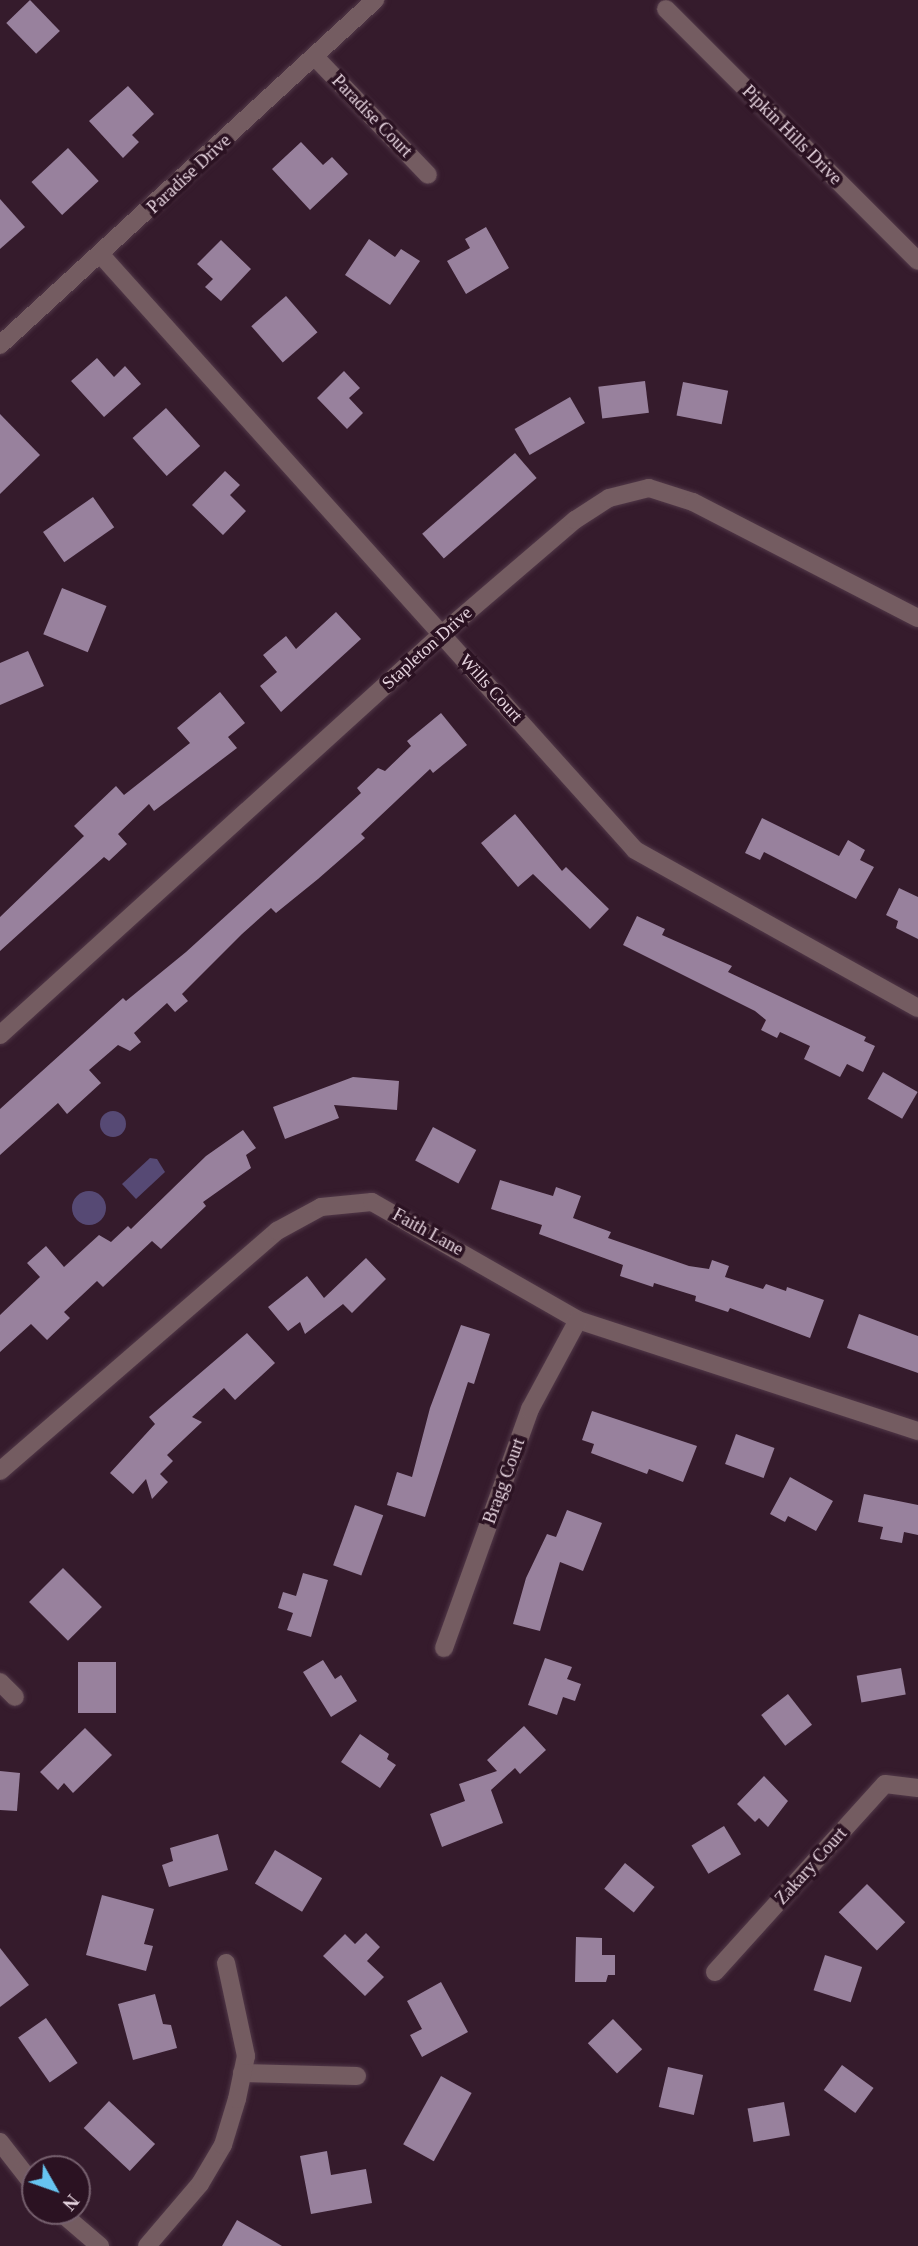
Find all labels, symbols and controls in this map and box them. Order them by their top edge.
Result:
street label: Paradise Court [327,70,417,162]
street label: Pipkin Hills Drive [738,81,846,189]
street label: Paradise Drive [143,130,235,218]
street label: Stapleton Drive [378,602,476,694]
street label: Wills Court [455,650,527,726]
street label: Faith Lane [389,1204,467,1260]
street label: Bragg Court [479,1435,529,1527]
street label: Zakary Court [771,1823,851,1909]
north arrow [21,2155,91,2225]
text: N [58,2191,83,2215]

